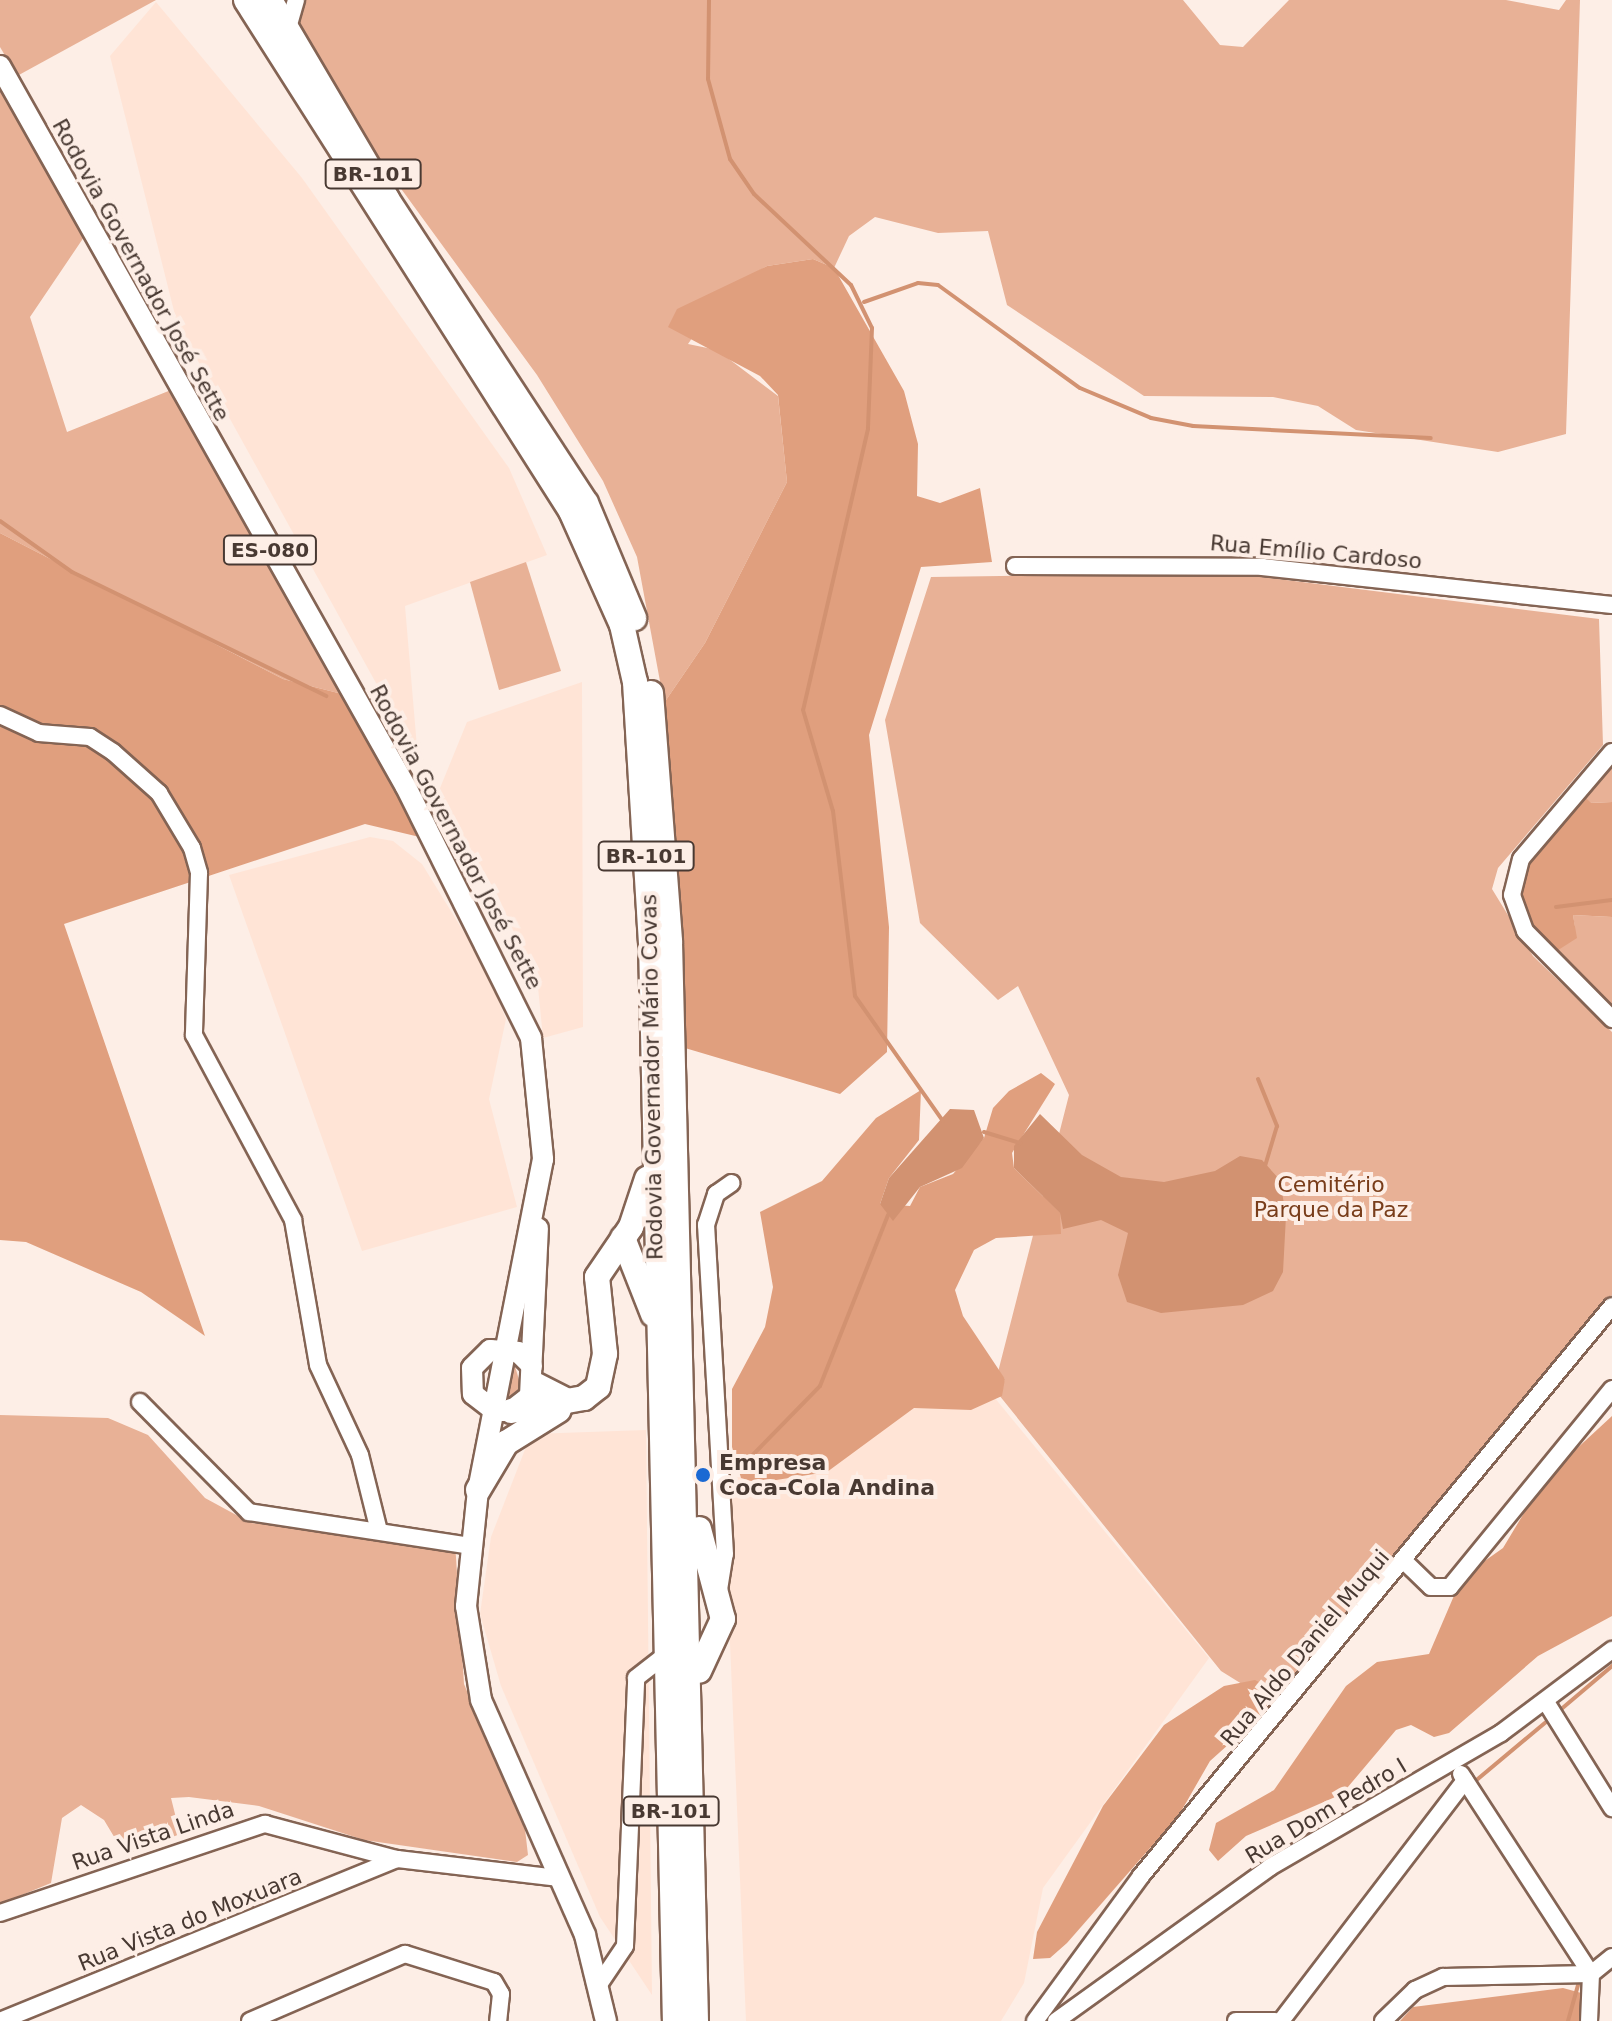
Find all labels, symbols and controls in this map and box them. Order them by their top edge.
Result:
street label: Rodovia Governador José Sette [47,114,235,426]
road number: BR-101 [323,158,423,190]
street label: Rua Emílio Cardoso [1209,530,1423,574]
road number: ES-080 [222,534,318,566]
street label: Rodovia Governador José Sette [364,680,548,994]
road number: BR-101 [596,840,696,872]
street label: Rodovia Governador Mário Covas [636,894,668,1260]
park label: Cemitério Parque da Paz [1254,1171,1408,1222]
place label: Empresa Coca-Cola Andina [719,1449,935,1500]
marker: Empresa Coca-Cola Andina [694,1466,712,1484]
street label: Rua Aldo Daniel Muqui [1215,1544,1395,1752]
street label: Rua Dom Pedro I [1241,1753,1411,1869]
road number: BR-101 [621,1795,721,1827]
street label: Rua Vista Linda [68,1796,238,1876]
street label: Rua Vista do Moxuara [74,1863,306,1977]

